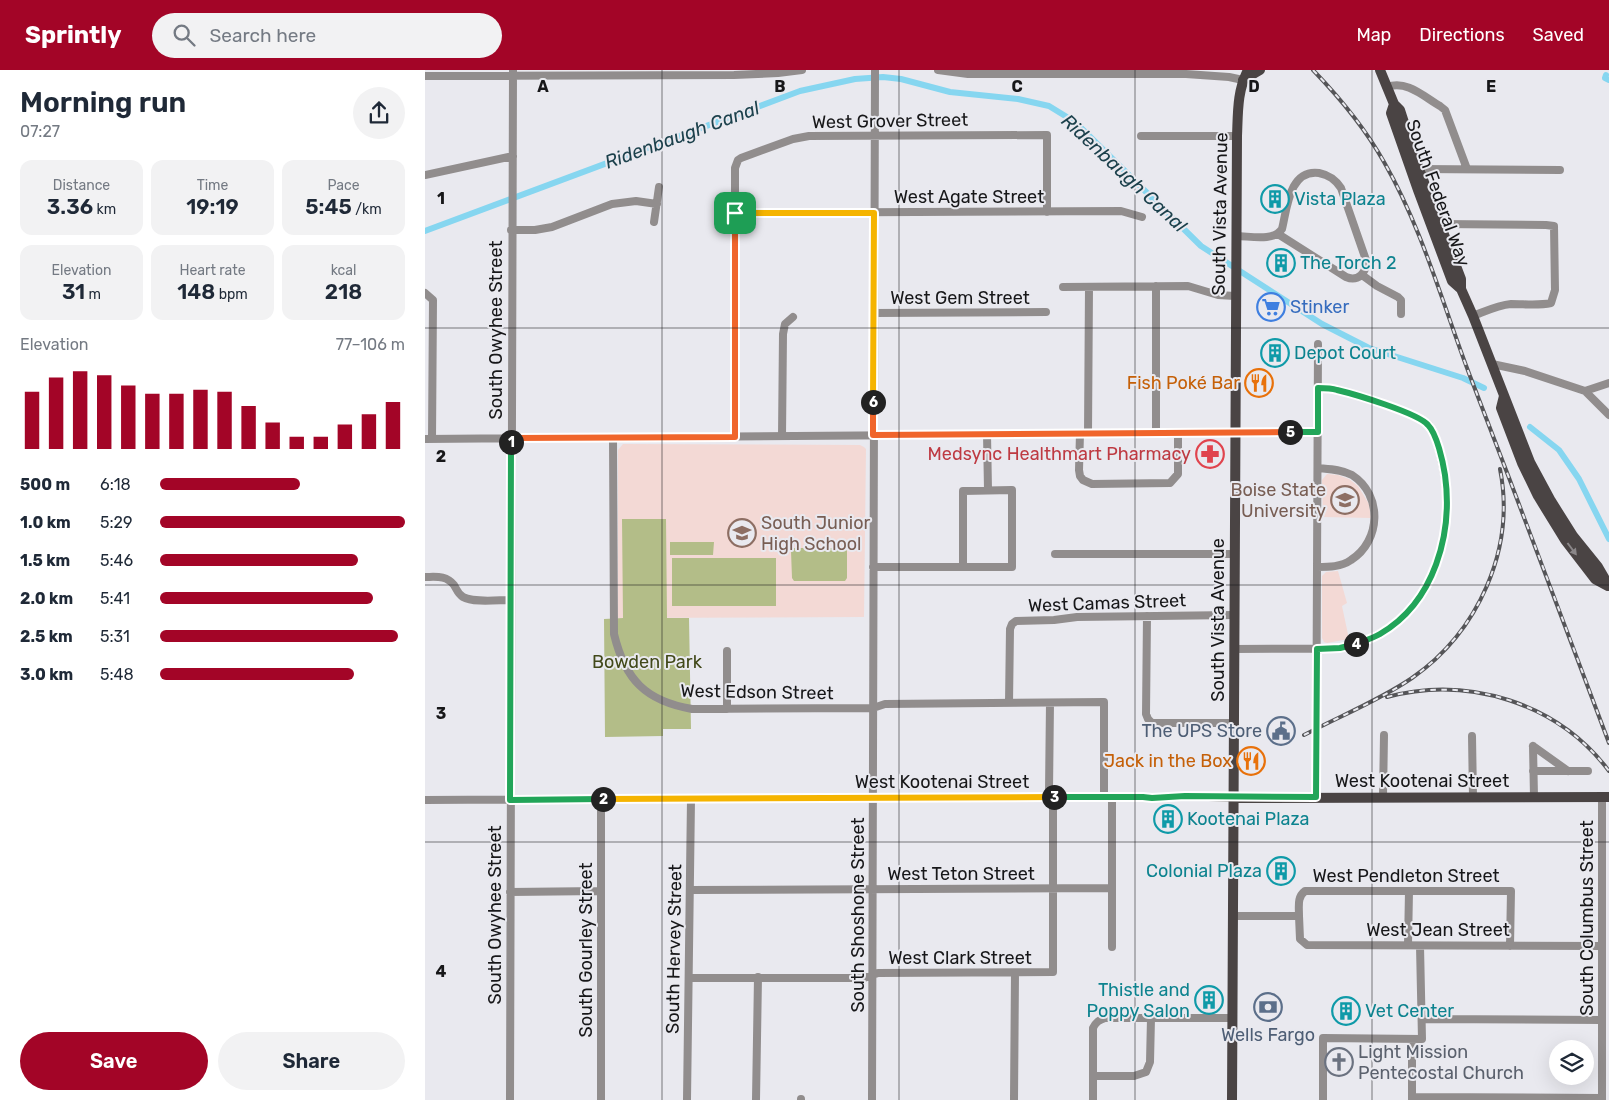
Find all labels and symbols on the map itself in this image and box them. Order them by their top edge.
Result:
text: A [537,77,549,96]
text: B [774,77,786,96]
text: C [1011,77,1023,96]
text: D [1248,77,1260,96]
text: E [1486,77,1496,96]
water label: Ridenbaugh Canal [601,96,763,174]
street label: West Grover Street [812,109,968,133]
water label: Ridenbaugh Canal [1057,109,1192,237]
street label: South Federal Way [1401,117,1475,270]
street label: South Vista Avenue [1208,132,1232,296]
building icon: Vista Plaza [1260,184,1290,214]
street label: West Agate Street [894,186,1044,208]
place label: Vista Plaza [1294,188,1386,210]
text: 1 [437,189,445,208]
pin [714,192,756,234]
street label: South Owyhee Street [485,241,507,419]
building icon: The Torch 2 [1266,248,1296,278]
place label: The Torch 2 [1300,252,1397,274]
street label: West Gem Street [890,287,1030,309]
supermarket icon: Stinker [1256,292,1286,322]
place label: Stinker [1290,296,1349,318]
building icon: Depot Court [1260,338,1290,368]
place label: Depot Court [1294,342,1396,364]
restaurant icon: Fish Poké Bar [1244,368,1274,398]
place label: Fish Poké Bar [1127,372,1240,394]
pin: 6 [861,390,885,414]
pin: 5 [1277,420,1303,444]
pin: 1 [499,430,523,454]
pharmacy icon: Medsync Healthmart Pharmacy [1195,439,1225,469]
place label: Medsync Healthmart Pharmacy [928,443,1191,465]
text: 2 [436,447,446,466]
place label: Boise State University [1230,479,1326,522]
school or university icon: Boise State University [1330,485,1360,515]
place label: South Junior High School [761,512,871,555]
school or university icon: South Junior High School [727,518,757,548]
street label: South Vista Avenue [1207,538,1229,702]
one-way arrow [1566,542,1577,555]
street label: West Camas Street [1028,589,1186,617]
pin: 4 [1343,632,1369,656]
park label: Bowden Park [592,651,703,673]
street label: West Edson Street [680,680,834,704]
text: 3 [436,704,446,723]
public building icon: The UPS Store [1266,716,1296,746]
place label: The UPS Store [1141,720,1262,742]
restaurant icon: Jack in the Box [1236,746,1266,776]
place label: Jack in the Box [1104,750,1232,772]
street label: West Kootenai Street [1335,770,1509,792]
street label: West Kootenai Street [855,771,1029,793]
pin: 3 [1041,784,1067,810]
pin: 2 [591,786,615,812]
building icon: Kootenai Plaza [1153,804,1183,834]
place label: Kootenai Plaza [1187,808,1310,830]
street label: South Shoshone Street [847,817,869,1013]
street label: South Columbus Street [1576,820,1598,1016]
street label: South Owyhee Street [484,826,506,1004]
building icon: Colonial Plaza [1266,856,1296,886]
place label: Colonial Plaza [1146,860,1262,882]
street label: South Gourley Street [575,862,597,1038]
street label: West Teton Street [887,863,1035,885]
street label: South Hervey Street [662,864,686,1034]
street label: West Pendleton Street [1313,865,1500,887]
street label: West Jean Street [1366,919,1510,941]
street label: West Clark Street [888,947,1032,969]
text: 4 [436,962,447,981]
place label: Thistle and Poppy Salon [1087,979,1190,1022]
building icon: Thistle and Poppy Salon [1194,985,1224,1015]
bank icon: Wells Fargo [1253,992,1283,1022]
building icon: Vet Center [1331,996,1361,1026]
place label: Vet Center [1365,1000,1454,1022]
place label: Wells Fargo [1221,1024,1315,1046]
place label: Light Mission Pentecostal Church [1358,1041,1524,1084]
church icon: Light Mission Pentecostal Church [1324,1047,1354,1077]

